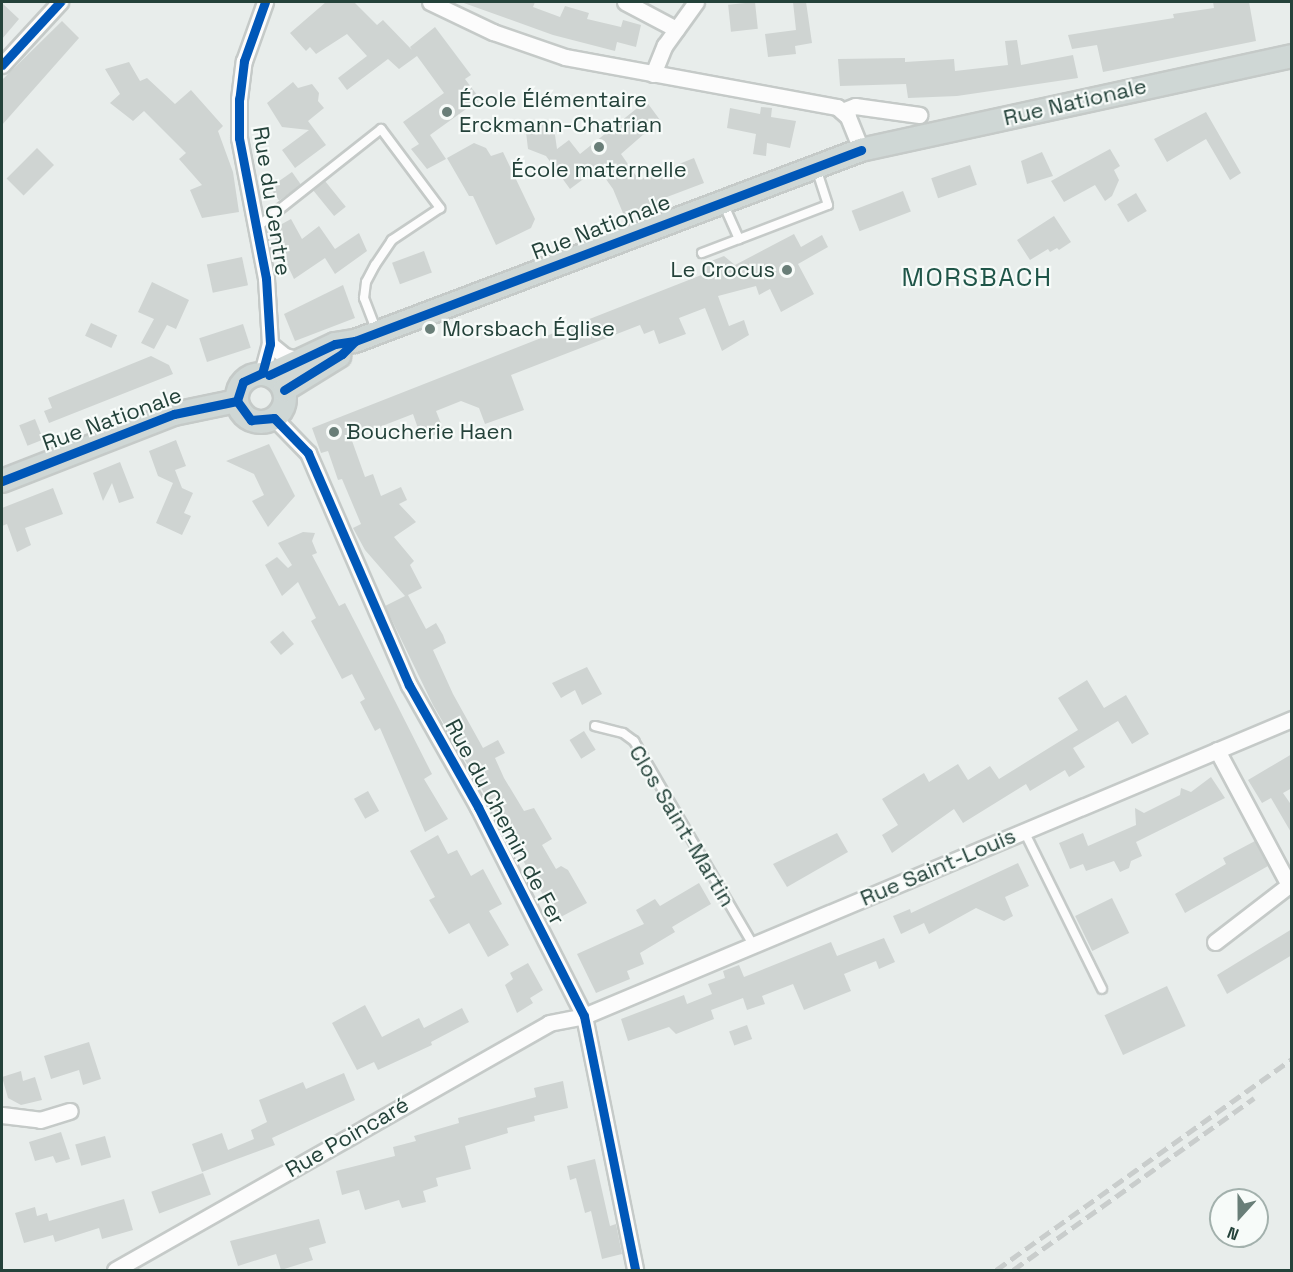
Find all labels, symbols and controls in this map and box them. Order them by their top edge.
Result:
street label: Rue Nationale [1001,73,1149,131]
place label: École Élémentaire Erckmann-Chatrian [459,86,662,138]
marker: École Élémentaire Erckmann-Chatrian [440,105,454,119]
street label: Rue du Centre [247,125,297,277]
marker: École maternelle [592,140,606,154]
place label: École maternelle [511,157,687,183]
street label: Rue Nationale [528,188,674,266]
place label: Le Crocus [671,257,775,283]
district label: MORSBACH [901,262,1053,294]
marker: Le Crocus [780,263,794,277]
place label: Morsbach Église [442,316,615,342]
marker: Morsbach Église [423,322,437,336]
street label: Rue Nationale [39,382,185,456]
place label: Boucherie Haen [346,419,513,445]
marker: Boucherie Haen [327,425,341,439]
street label: Rue du Chemin de Fer [440,715,570,929]
street label: Clos Saint-Martin [623,740,741,912]
street label: Rue Saint-Louis [856,822,1020,912]
street label: Rue Poincaré [281,1091,413,1183]
north arrow [1209,1188,1269,1248]
text: N [1224,1222,1242,1245]

